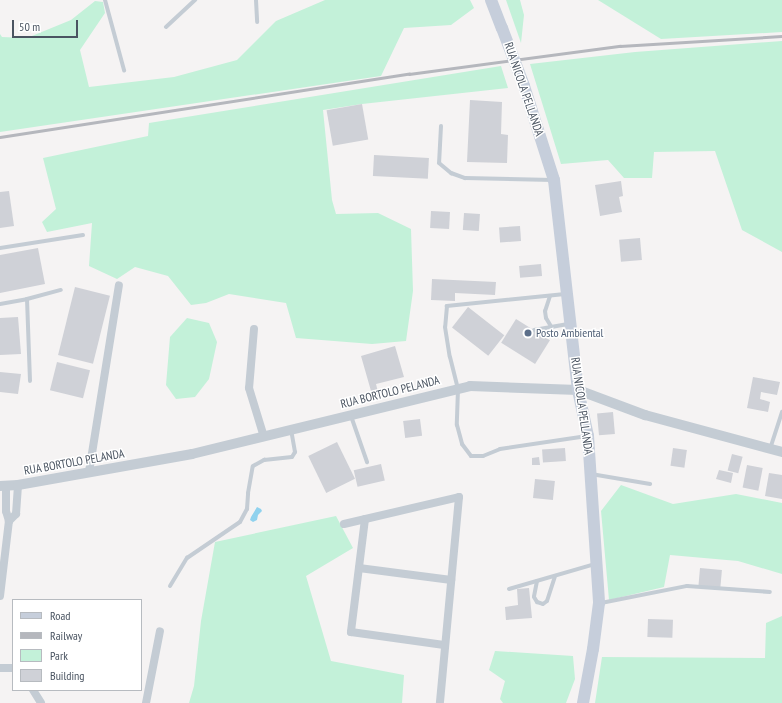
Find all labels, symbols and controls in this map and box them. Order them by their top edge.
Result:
scale bar [14,12,80,38]
text: 50 m [19,19,40,34]
street label: RUA NICOLA PELLANDA [501,40,547,138]
place label: Posto Ambiental [536,326,604,340]
marker: Posto Ambiental [523,328,533,338]
street label: RUA NICOLA PELLANDA [568,356,596,456]
street label: RUA BORTOLO PELANDA [339,373,441,411]
street label: RUA BORTOLO PELANDA [22,446,126,478]
legend [12,599,142,691]
text: Road [50,608,70,623]
text: Railway [50,628,82,643]
text: Park [50,648,68,663]
text: Building [50,668,85,683]

